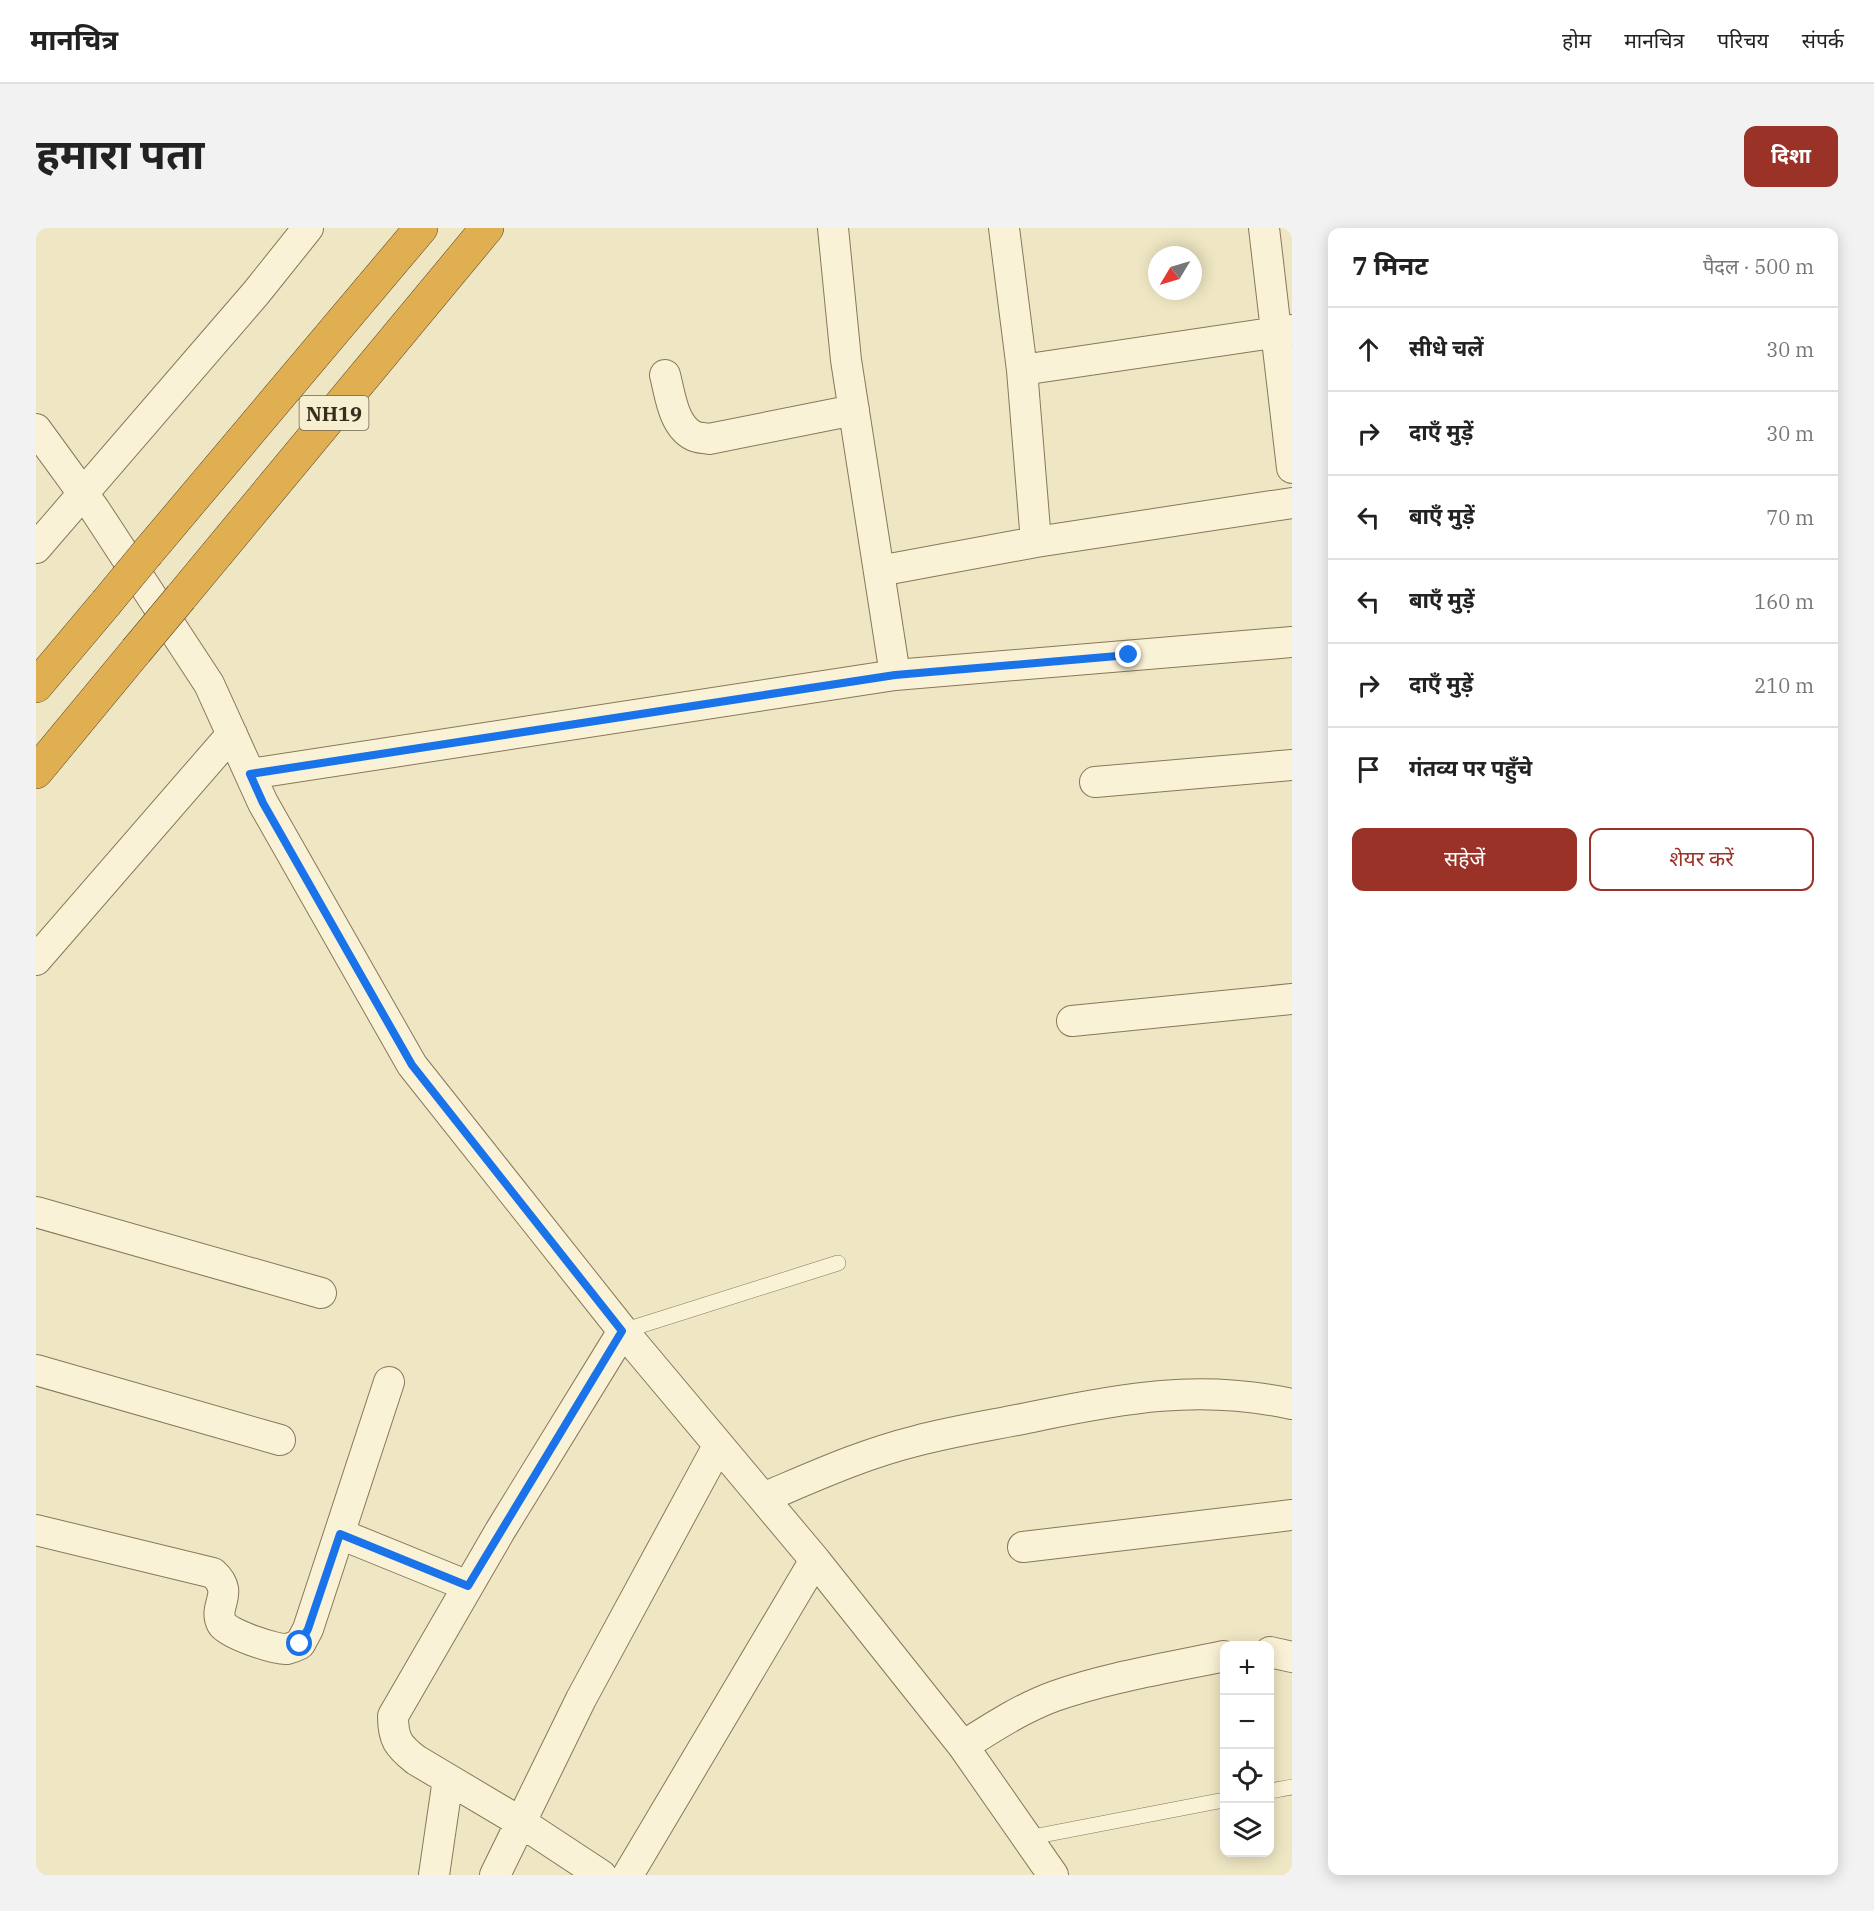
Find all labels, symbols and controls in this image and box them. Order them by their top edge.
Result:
text: मानचित्र [30,21,118,58]
text: होम [1562,26,1591,54]
text: मानचित्र [1624,26,1684,54]
text: परिचय [1717,26,1769,54]
text: संपर्क [1802,26,1844,54]
text: हमारा पता [36,126,204,181]
button: दिशा [1744,126,1838,187]
north arrow [1148,246,1202,300]
text: 7 मिनट [1352,248,1428,282]
text: पैदल · 500 m [1703,253,1814,280]
icon: ahead [1352,333,1385,366]
text: सीधे चलें [1409,333,1483,362]
text: 30 m [1766,336,1814,363]
road number: NH19 [300,396,368,430]
icon: right [1352,417,1385,450]
text: दाएँ मुड़ें [1409,417,1473,446]
text: 30 m [1766,420,1814,447]
icon: left [1352,501,1385,534]
text: बाएँ मुड़ें [1409,501,1474,530]
text: 70 m [1766,504,1814,531]
icon: left [1352,585,1385,618]
text: बाएँ मुड़ें [1409,585,1474,614]
text: 160 m [1754,588,1814,615]
route end [1115,641,1141,667]
icon: right [1352,669,1385,702]
text: दाएँ मुड़ें [1409,669,1473,698]
text: 210 m [1754,672,1814,699]
icon: arrive [1352,753,1385,786]
text: गंतव्य पर पहुँचे [1409,753,1532,782]
button: सहेजें [1352,828,1577,891]
button: शेयर करें [1589,828,1814,891]
route start [286,1630,312,1656]
map controls [1220,1641,1274,1857]
button: + [1220,1641,1274,1695]
button: − [1220,1695,1274,1749]
button: locate [1220,1749,1274,1803]
button: layers [1220,1803,1274,1857]

